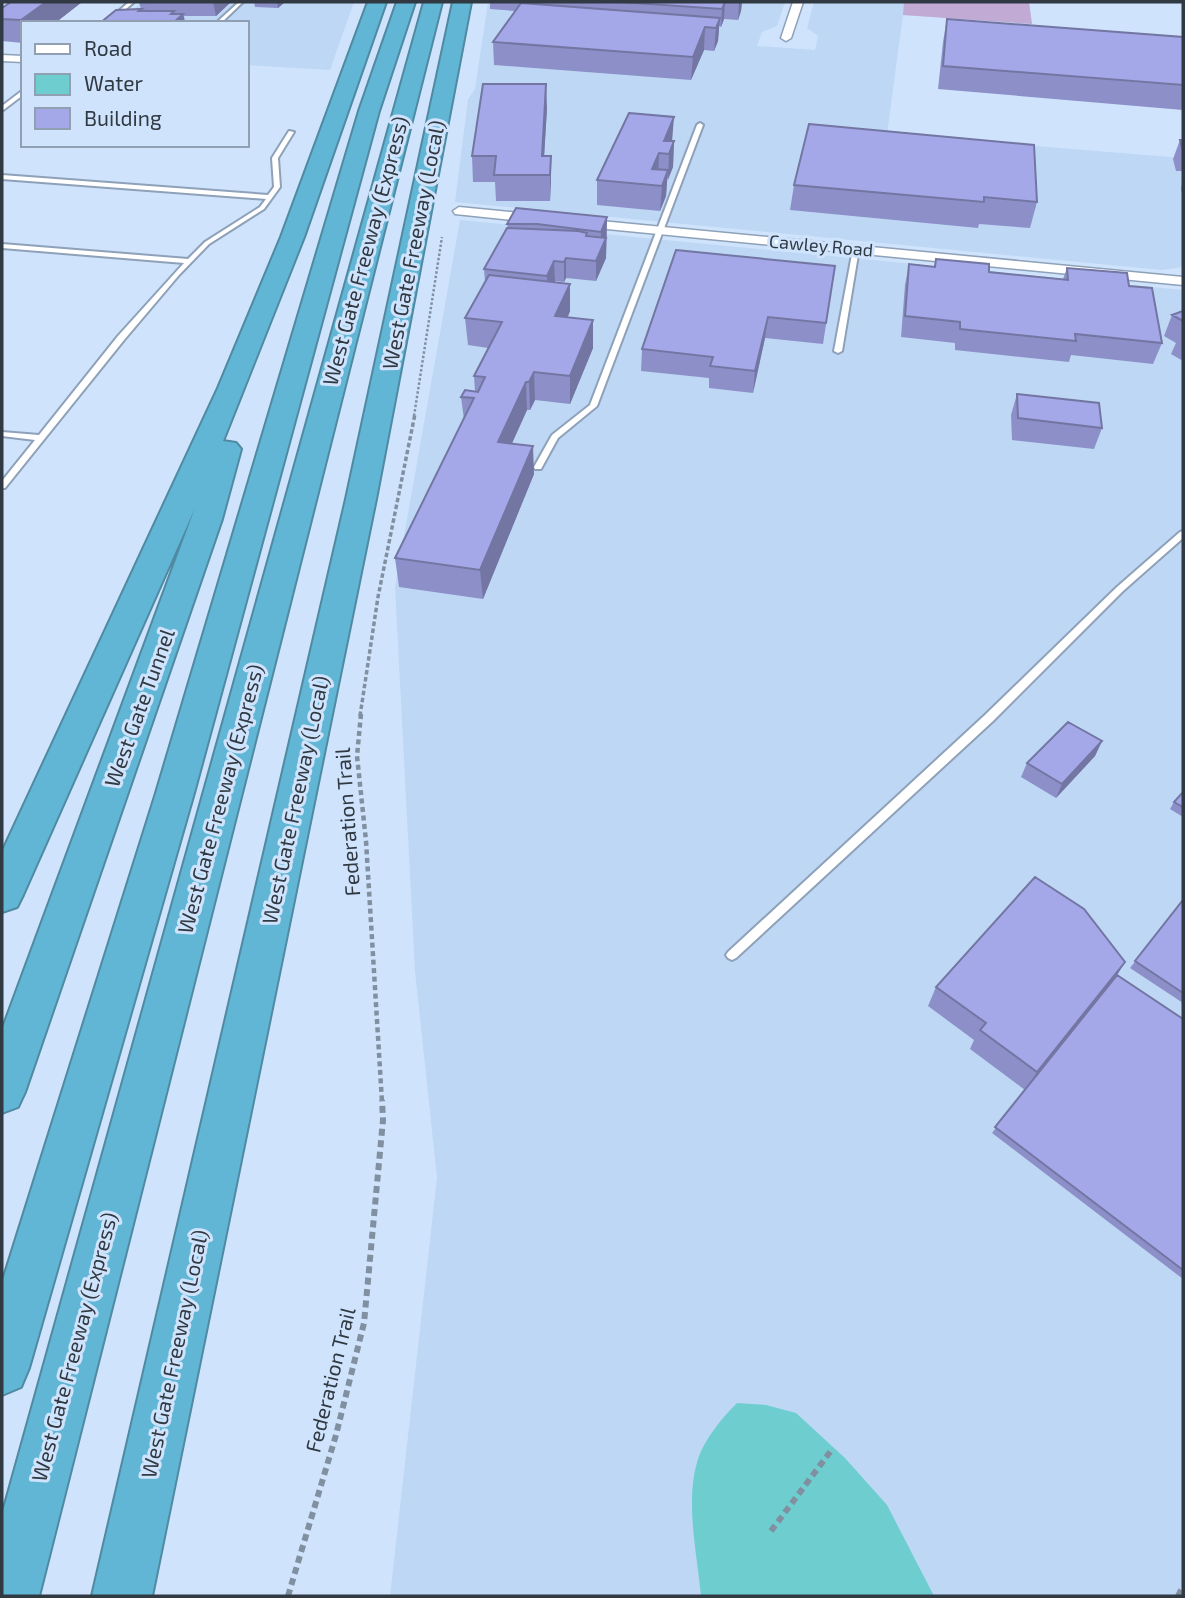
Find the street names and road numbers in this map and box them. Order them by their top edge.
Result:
street label: West Gate Freeway (Express) [317,113,413,388]
street label: West Gate Freeway (Local) [376,118,449,371]
street label: Cawley Road [768,229,874,261]
street label: West Gate Tunnel [98,624,179,790]
street label: West Gate Freeway (Express) [172,661,268,936]
street label: West Gate Freeway (Local) [256,673,333,926]
street label: Federation Trail [329,746,364,897]
street label: West Gate Freeway (Express) [26,1209,122,1484]
street label: West Gate Freeway (Local) [135,1227,212,1480]
street label: Federation Trail [299,1304,360,1455]

